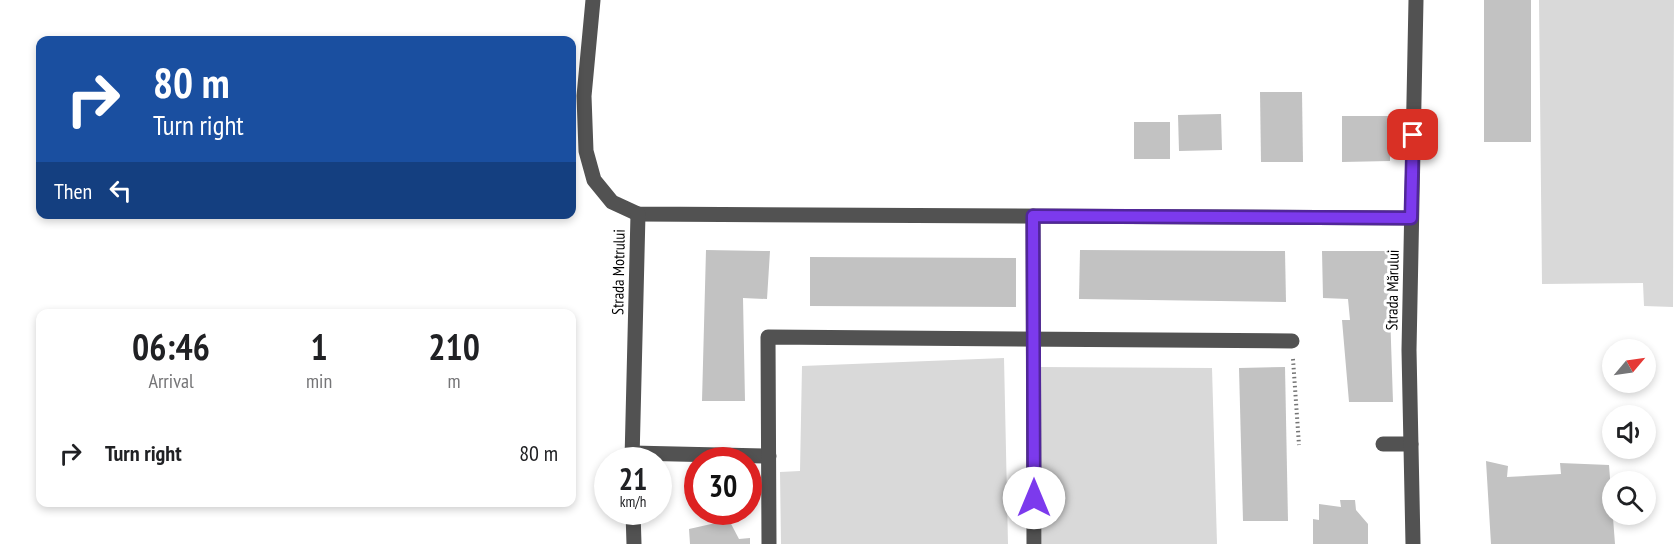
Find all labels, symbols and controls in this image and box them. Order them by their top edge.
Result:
text: 80 m [153,55,230,110]
icon: right [54,60,132,138]
text: Turn right [153,108,244,142]
pin [1387,109,1438,160]
icon: arrive [1396,118,1429,151]
icon: left [104,174,137,207]
text: Then [54,177,92,205]
street label: Strada Motrului [607,229,629,315]
street label: Strada Mărului [1381,249,1403,331]
text: 06:46 [132,323,210,370]
text: 1 [310,323,328,370]
text: 210 [428,323,480,370]
north arrow [1602,339,1656,393]
map controls [1602,339,1656,525]
text: Arrival [148,368,194,394]
text: min [306,368,332,394]
text: m [448,368,461,394]
button: sound [1602,405,1656,459]
icon: right [54,437,87,470]
text: Turn right [105,439,182,467]
text: 80 m [519,439,558,467]
speed limit sign: 30 [684,447,762,525]
text: 21 [619,459,647,498]
position arrow [1002,466,1066,530]
button: search [1602,471,1656,525]
text: km/h [620,492,646,511]

